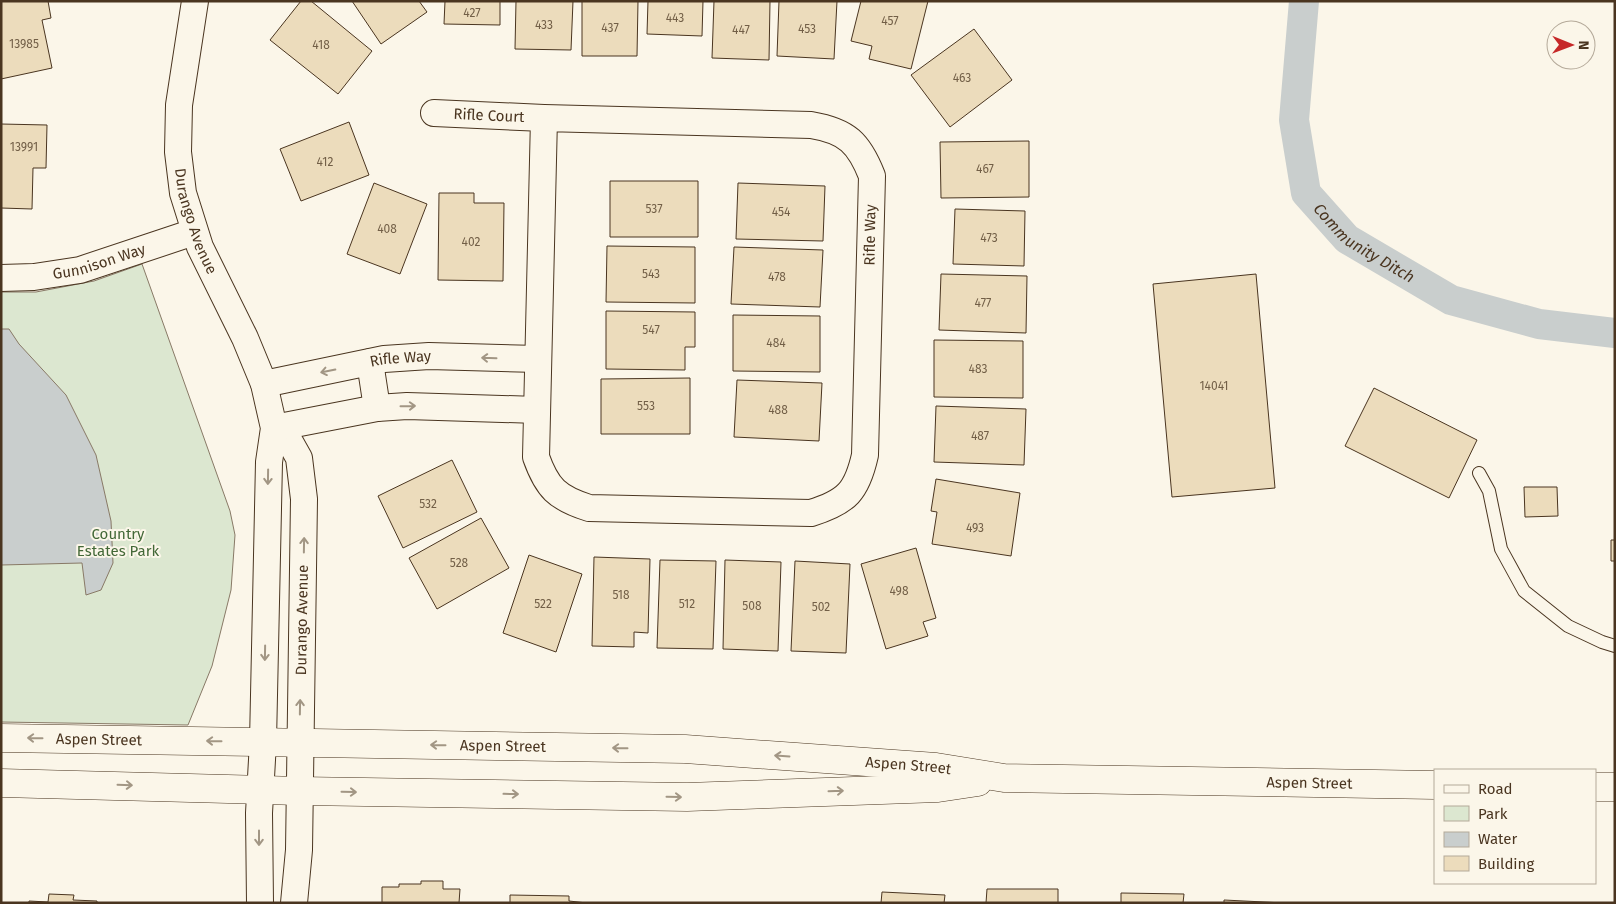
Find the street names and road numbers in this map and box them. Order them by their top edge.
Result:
street label: Rifle Court [453,105,525,126]
street label: Durango Avenue [171,167,221,277]
street label: Rifle Way [860,203,880,266]
street label: Gunnison Way [51,240,148,283]
street label: Rifle Way [368,347,432,371]
street label: Durango Avenue [292,565,312,675]
street label: Aspen Street [56,730,143,749]
street label: Aspen Street [460,736,547,756]
street label: Aspen Street [865,753,953,778]
street label: Aspen Street [1266,773,1353,793]

